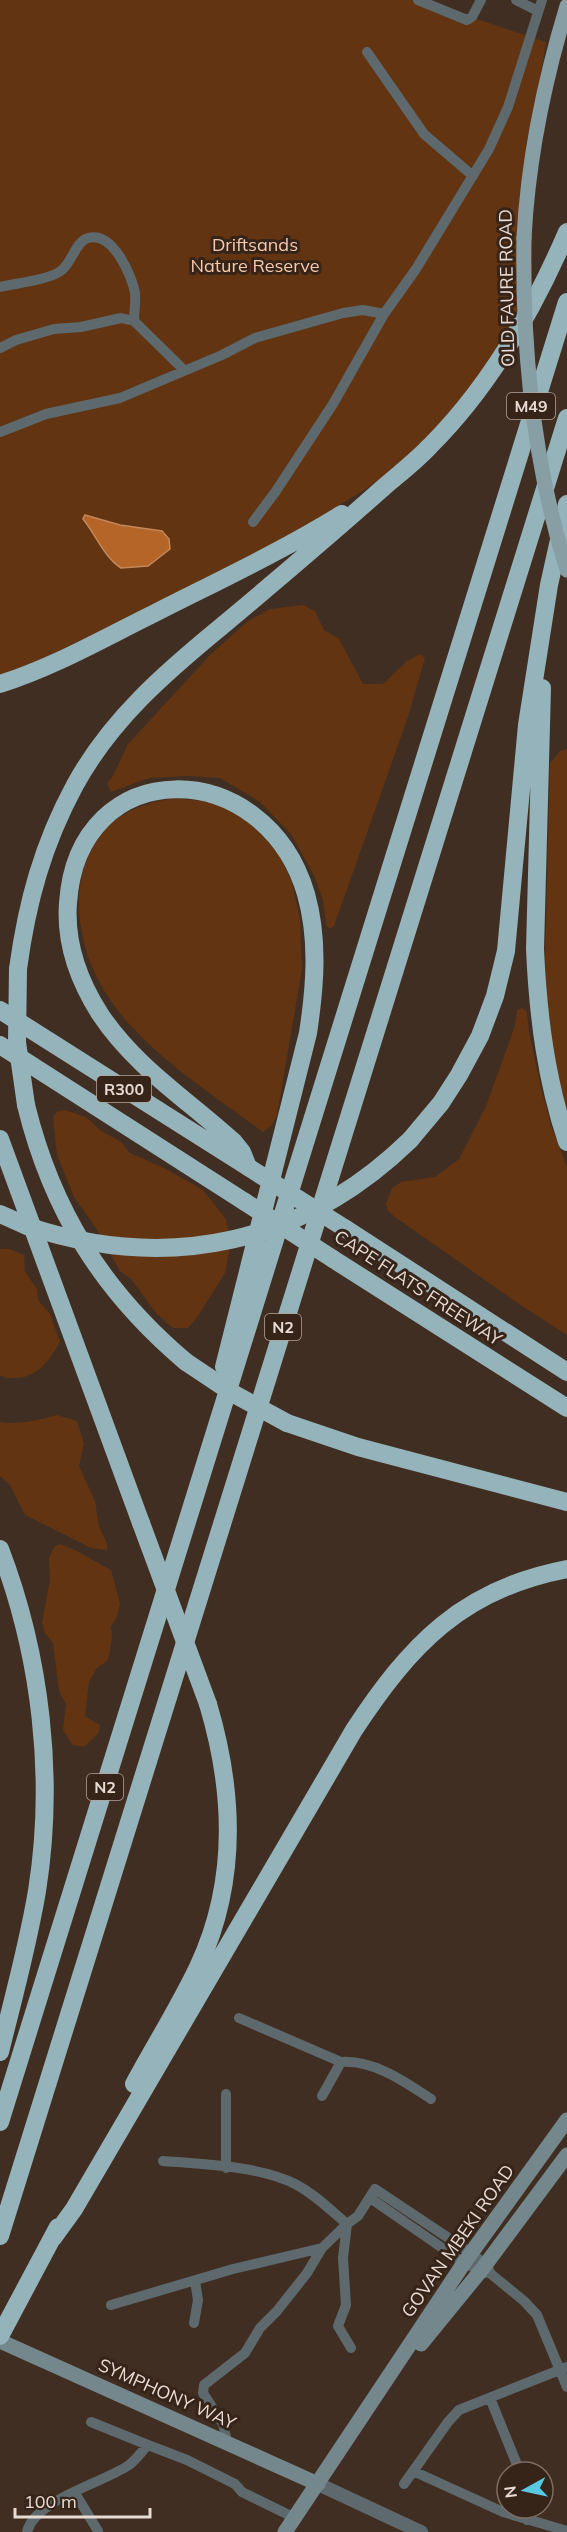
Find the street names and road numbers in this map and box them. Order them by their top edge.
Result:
street label: OLD FAURE ROAD [494,209,519,367]
road number: M49 [507,393,555,419]
road number: R300 [97,1076,151,1102]
street label: CAPE FLATS FREEWAY [330,1225,507,1351]
road number: N2 [265,1314,301,1340]
road number: N2 [87,1774,123,1800]
street label: GOVAN MBEKI ROAD [396,2160,519,2322]
street label: SYMPHONY WAY [95,2353,240,2435]

